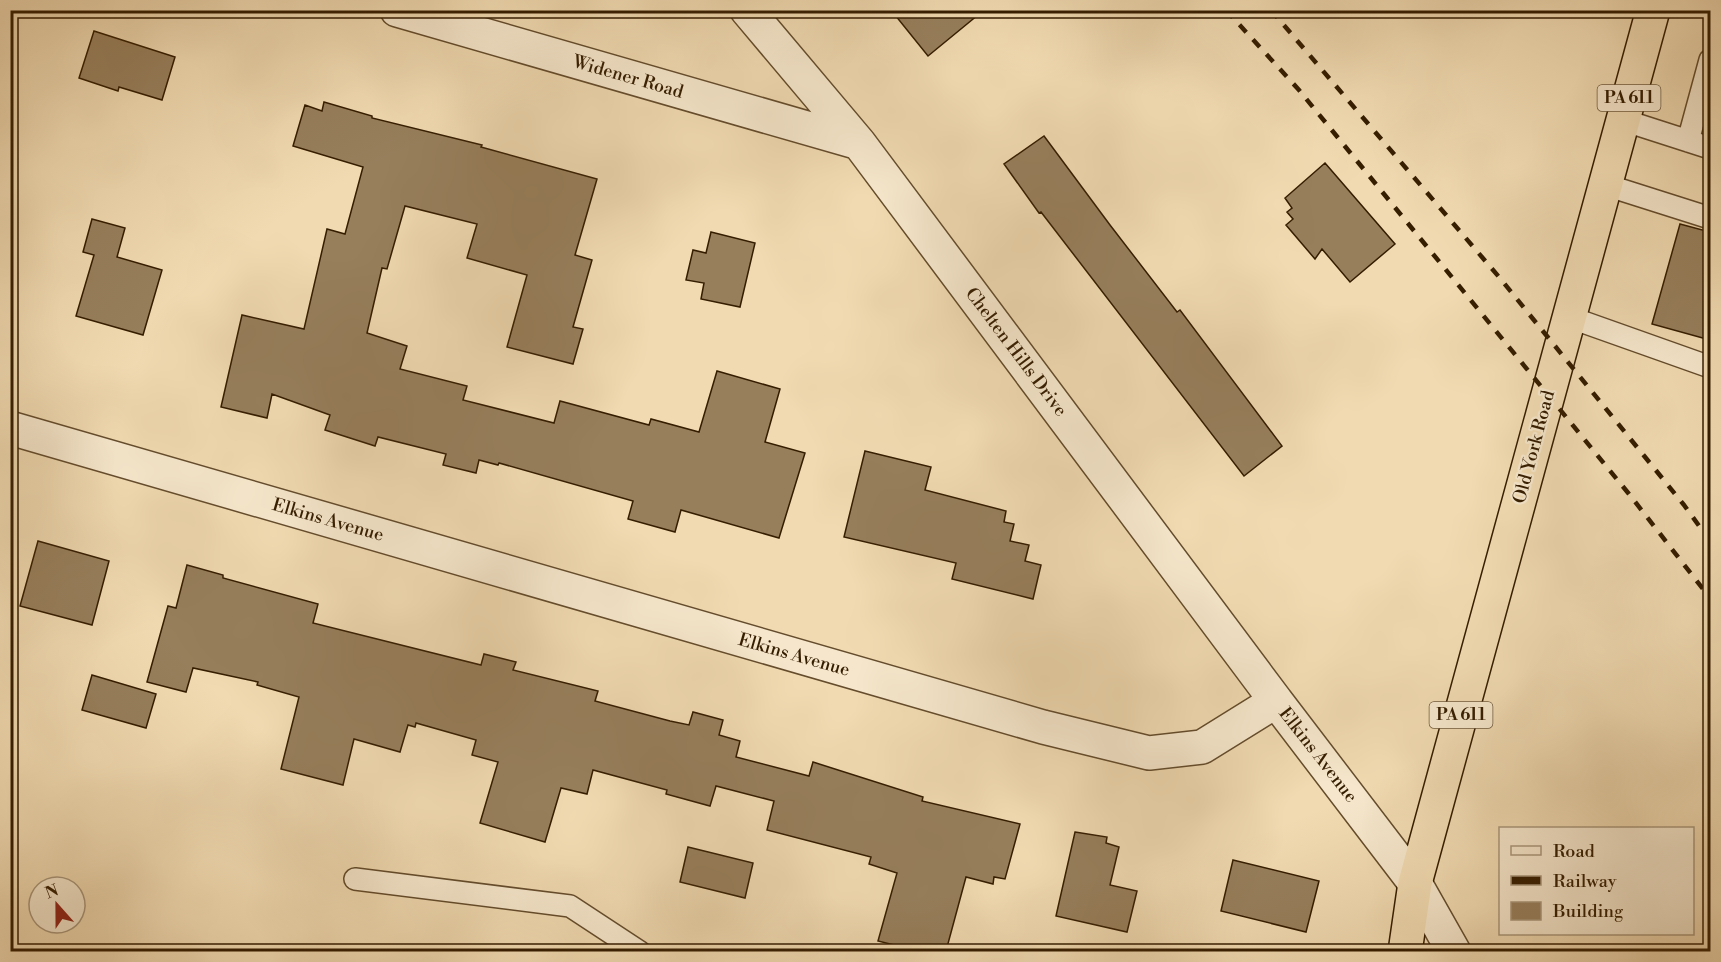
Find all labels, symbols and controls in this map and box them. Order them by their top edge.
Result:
street label: Widener Road [569,50,687,104]
road number: PA 611 [1598,85,1660,111]
street label: Chelten Hills Drive [960,283,1072,421]
street label: Old York Road [1508,387,1560,506]
street label: Elkins Avenue [270,493,386,547]
street label: Elkins Avenue [736,628,852,682]
road number: PA 611 [1430,702,1492,728]
street label: Elkins Avenue [1274,703,1362,807]
legend [1499,827,1694,935]
text: Road [1553,840,1596,863]
text: Railway [1553,870,1617,893]
north arrow [27,875,87,935]
text: N [42,880,62,904]
text: Building [1552,900,1624,923]

